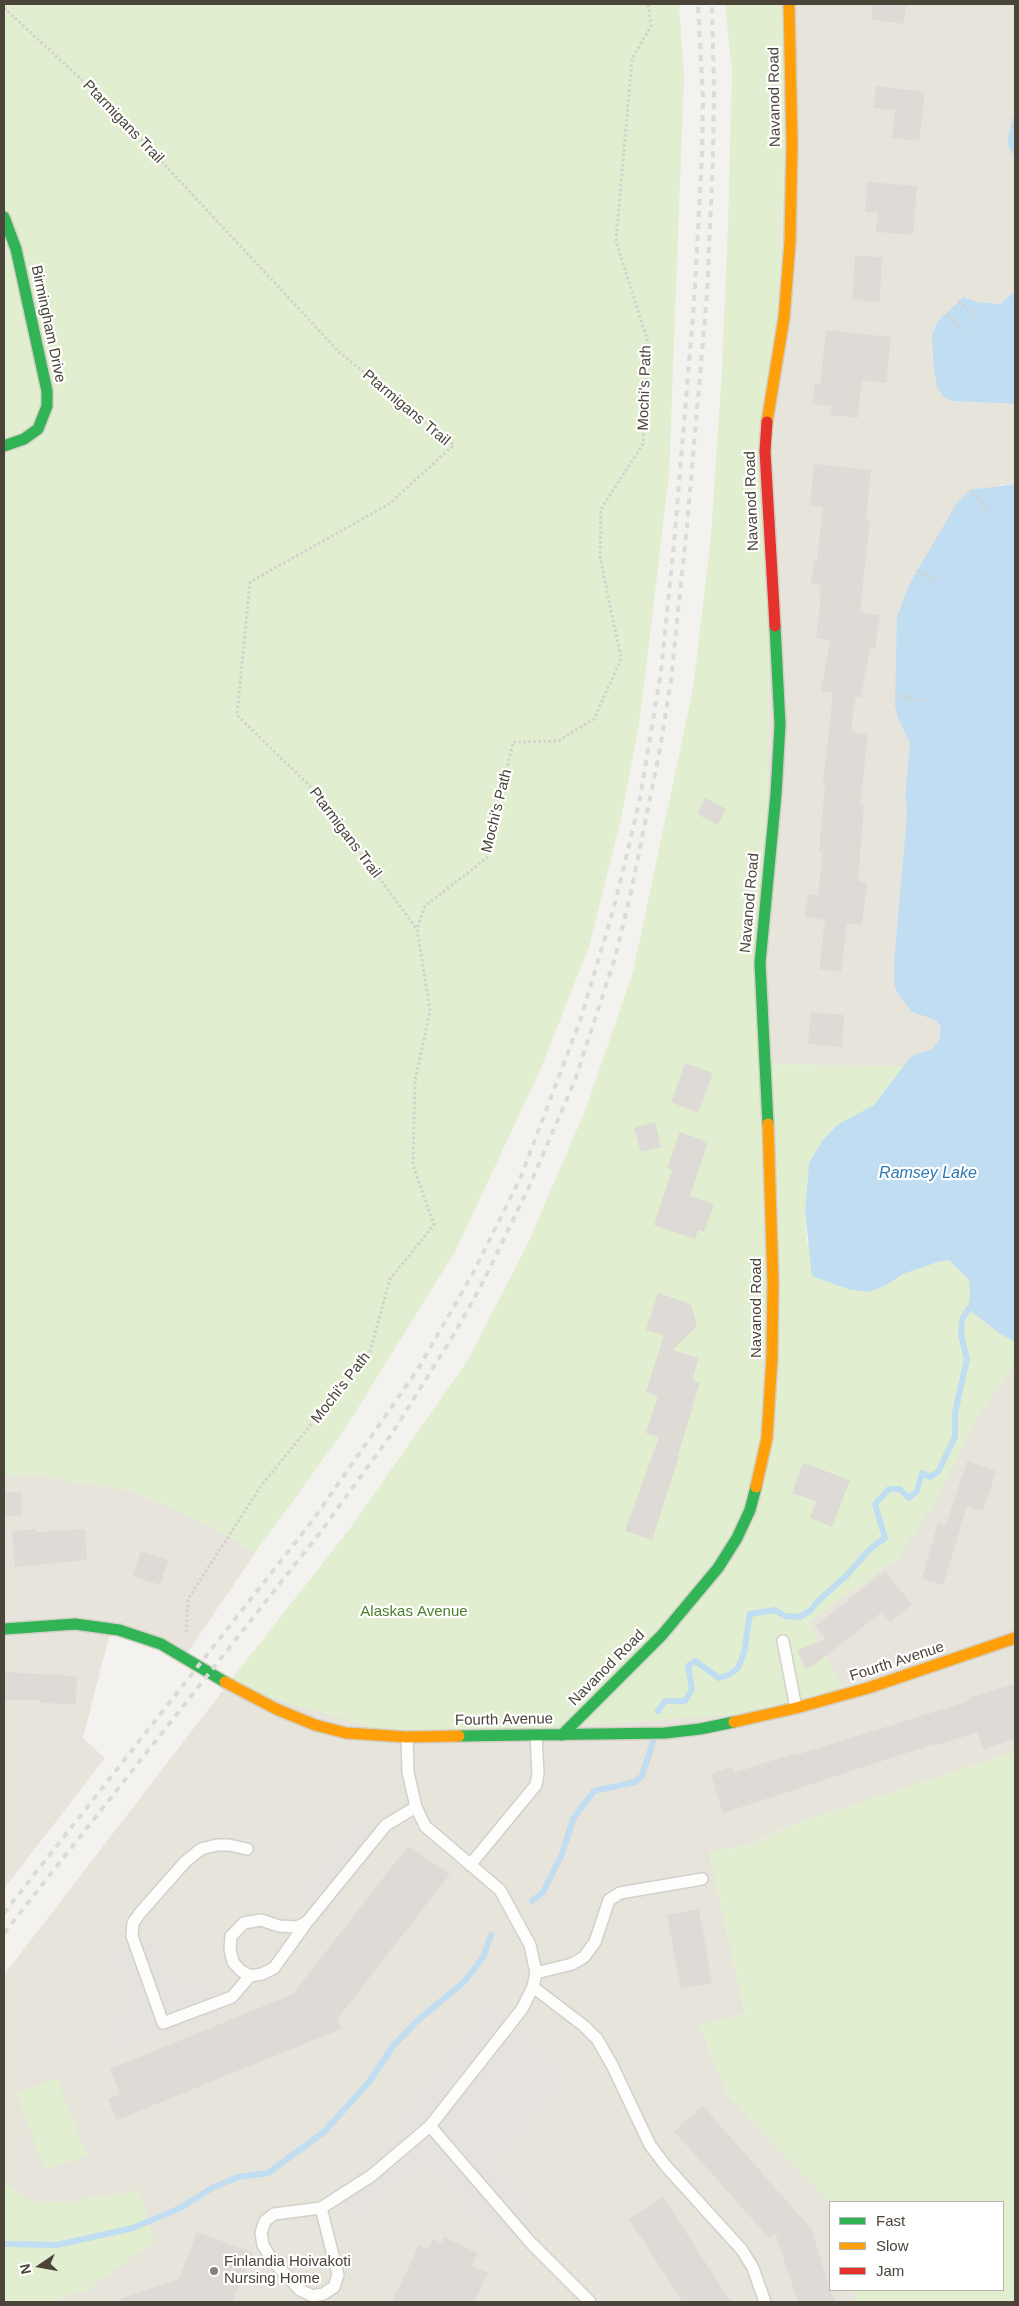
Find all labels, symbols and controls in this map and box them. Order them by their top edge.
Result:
street label: Navanod Road [765,47,785,147]
street label: Ptarmigans Trail [79,77,167,167]
street label: Birmingham Drive [27,264,69,384]
street label: Mochi's Path [635,345,655,431]
street label: Ptarmigans Trail [359,366,453,450]
street label: Navanod Road [741,451,763,551]
street label: Mochi's Path [478,767,516,855]
street label: Ptarmigans Trail [305,784,385,882]
street label: Navanod Road [737,852,763,954]
water label: Ramsey Lake [879,1164,977,1184]
street label: Navanod Road [748,1258,766,1358]
street label: Mochi's Path [308,1349,374,1427]
park label: Alaskas Avenue [360,1603,468,1621]
street label: Navanod Road [565,1626,649,1710]
street label: Fourth Avenue [848,1638,946,1686]
street label: Fourth Avenue [455,1710,553,1730]
legend [829,2201,1004,2291]
text: Fast [876,2212,905,2229]
text: Slow [876,2237,909,2254]
north arrow [15,2241,65,2291]
place label: Finlandia Hoivakoti Nursing Home [224,2253,351,2288]
text: Jam [876,2262,904,2279]
text: N [16,2263,34,2276]
marker: Finlandia Hoivakoti Nursing Home [208,2265,220,2277]

